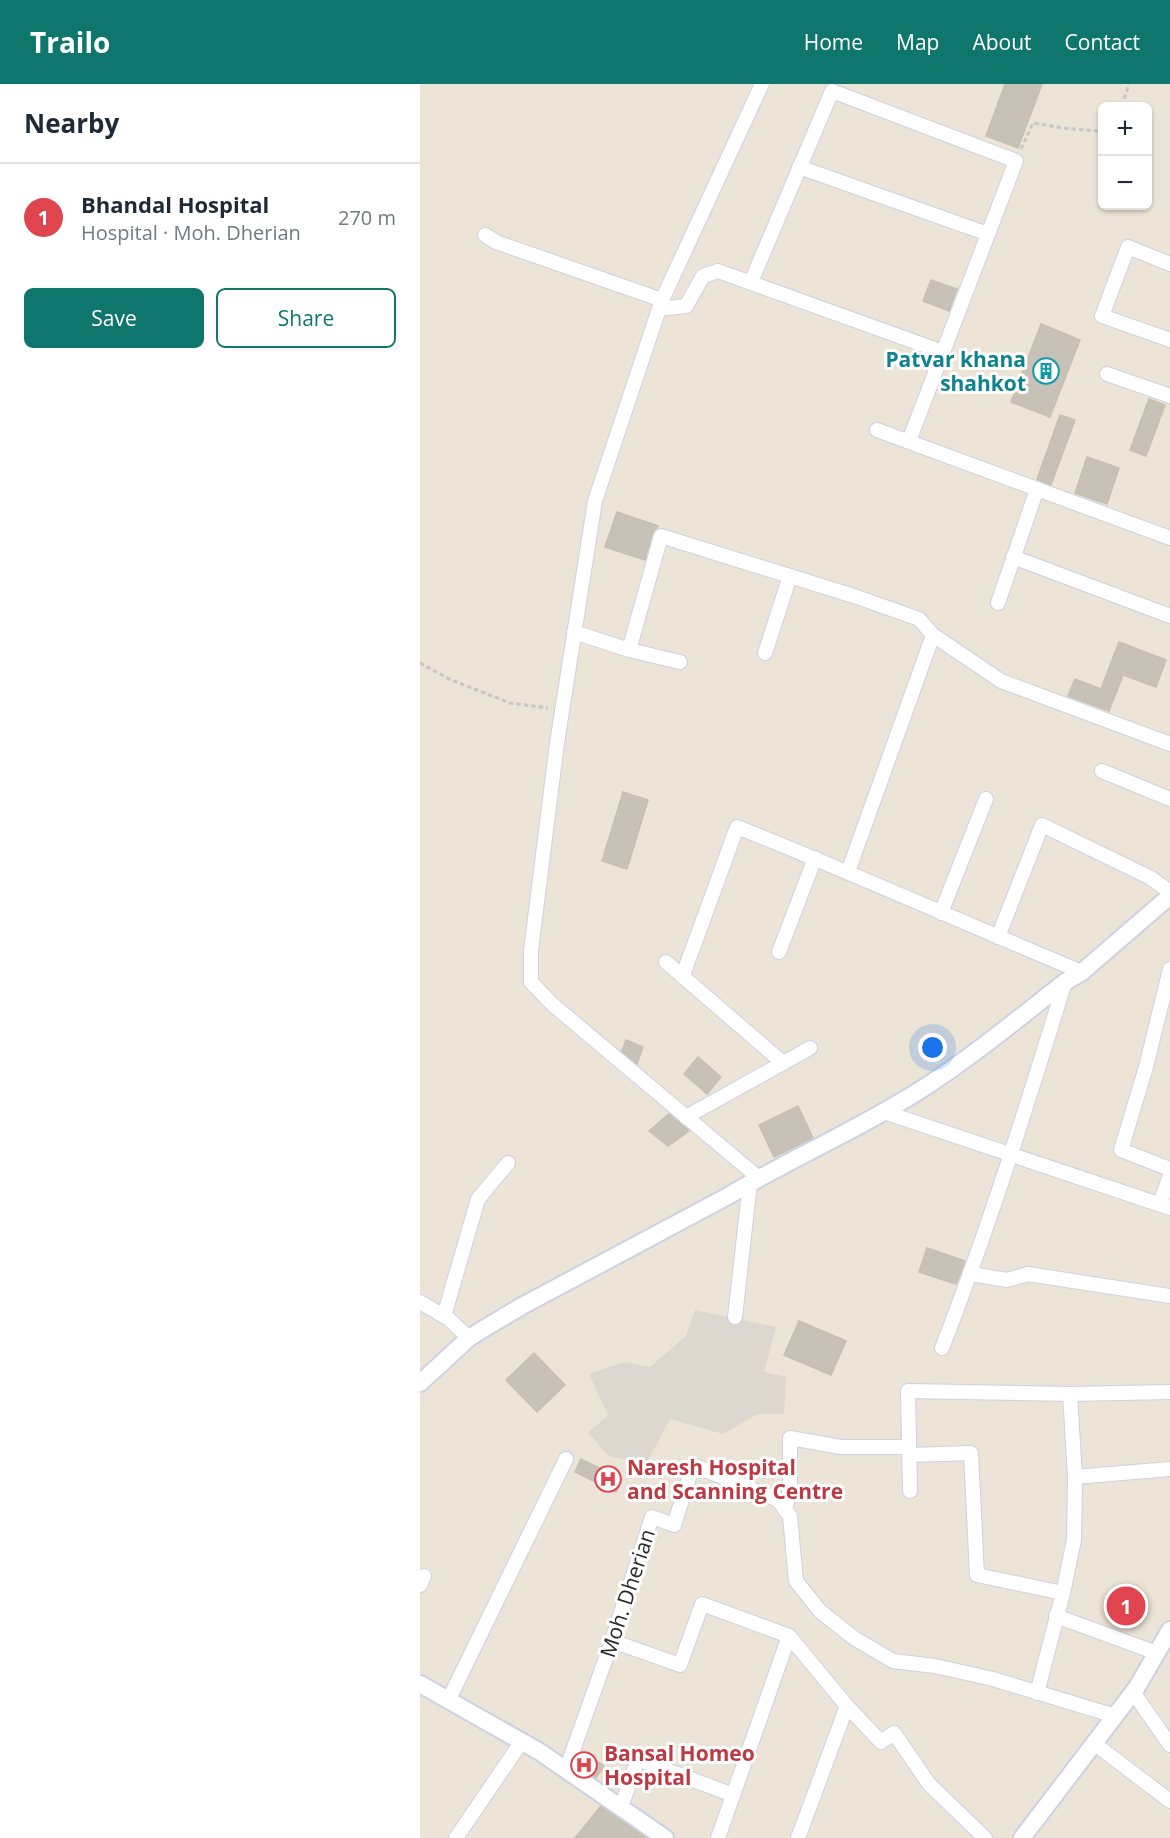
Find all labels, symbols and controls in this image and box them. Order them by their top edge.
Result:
text: Trailo [30,23,110,61]
text: Home [804,28,863,56]
text: Map [896,28,939,56]
text: About [972,28,1032,56]
text: Contact [1065,28,1140,56]
map controls [1098,102,1152,210]
button: + [1098,102,1152,156]
text: Nearby [24,105,119,141]
button: − [1098,156,1152,210]
text: Bhandal Hospital [81,189,269,219]
text: 1 [38,204,49,231]
text: 270 m [338,204,396,231]
text: Hospital · Moh. Dherian [81,219,301,246]
button: Save [24,288,204,348]
button: Share [216,288,396,348]
place label: Patvar khana shahkot [885,345,1026,397]
building icon: Patvar khana shahkot [1031,356,1061,386]
your location [918,1033,947,1062]
place label: Naresh Hospital and Scanning Centre [627,1453,843,1505]
hospital icon: Naresh Hospital and Scanning Centre [593,1464,623,1494]
street label: Moh. Dherian [593,1525,661,1661]
pin: 1 [1106,1584,1146,1628]
place label: Bansal Homeo Hospital [604,1739,755,1791]
hospital icon: Bansal Homeo Hospital [569,1750,599,1780]

